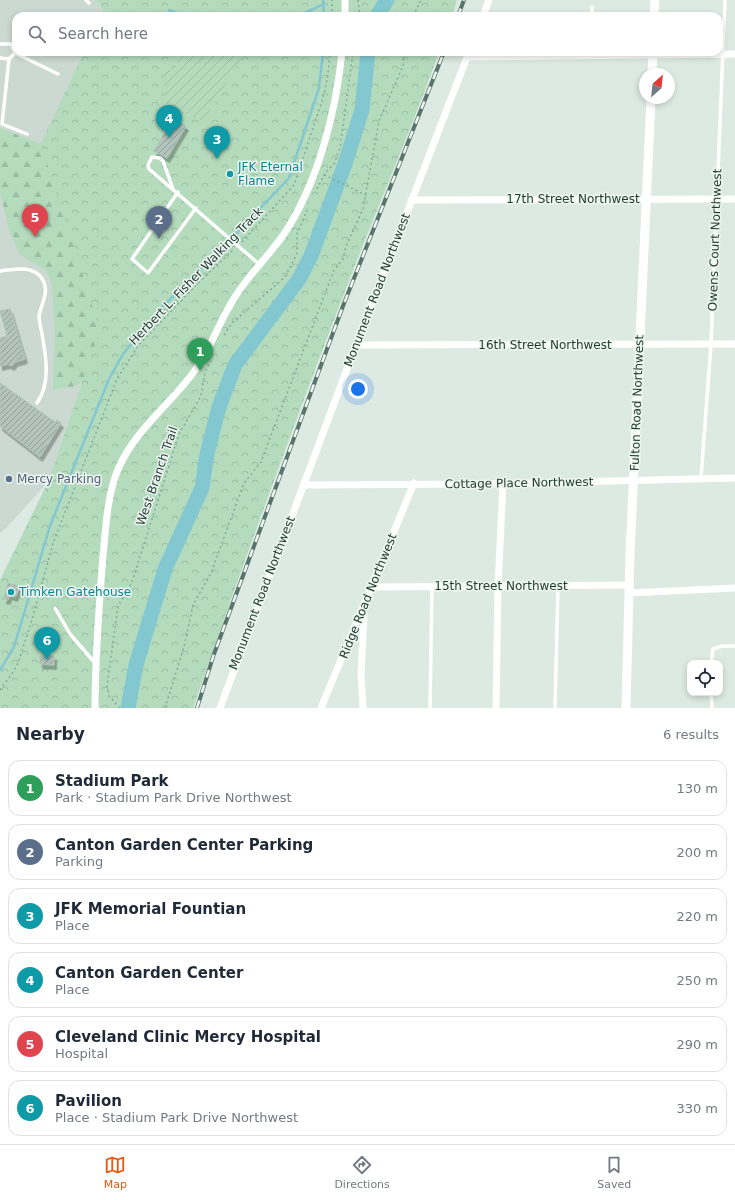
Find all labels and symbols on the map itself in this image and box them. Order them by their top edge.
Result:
north arrow [639,68,675,104]
pin: 4 [156,105,182,138]
pin: 3 [204,126,230,159]
place label: JFK Eternal Flame [237,160,303,188]
street label: Owens Court Northwest [706,168,724,312]
marker: JFK Eternal Flame [225,169,235,179]
street label: 17th Street Northwest [506,192,640,206]
pin: 5 [22,204,48,237]
street label: Herbert L. Fisher Walking Track [126,204,266,348]
pin: 2 [146,206,172,239]
street label: Monument Road Northwest [341,211,413,369]
street label: Fulton Road Northwest [628,334,646,471]
pin: 1 [187,338,213,371]
street label: 16th Street Northwest [478,338,612,352]
your location [348,379,368,399]
street label: West Branch Trail [133,425,181,527]
place label: Mercy Parking [17,472,101,486]
marker: Mercy Parking [4,474,14,484]
street label: Cottage Place Northwest [445,475,594,491]
street label: Monument Road Northwest [226,514,298,672]
street label: Ridge Road Northwest [336,531,400,661]
street label: 15th Street Northwest [434,579,568,593]
place label: Timken Gatehouse [18,585,131,599]
marker: Timken Gatehouse [6,587,16,597]
pin: 6 [34,627,60,660]

